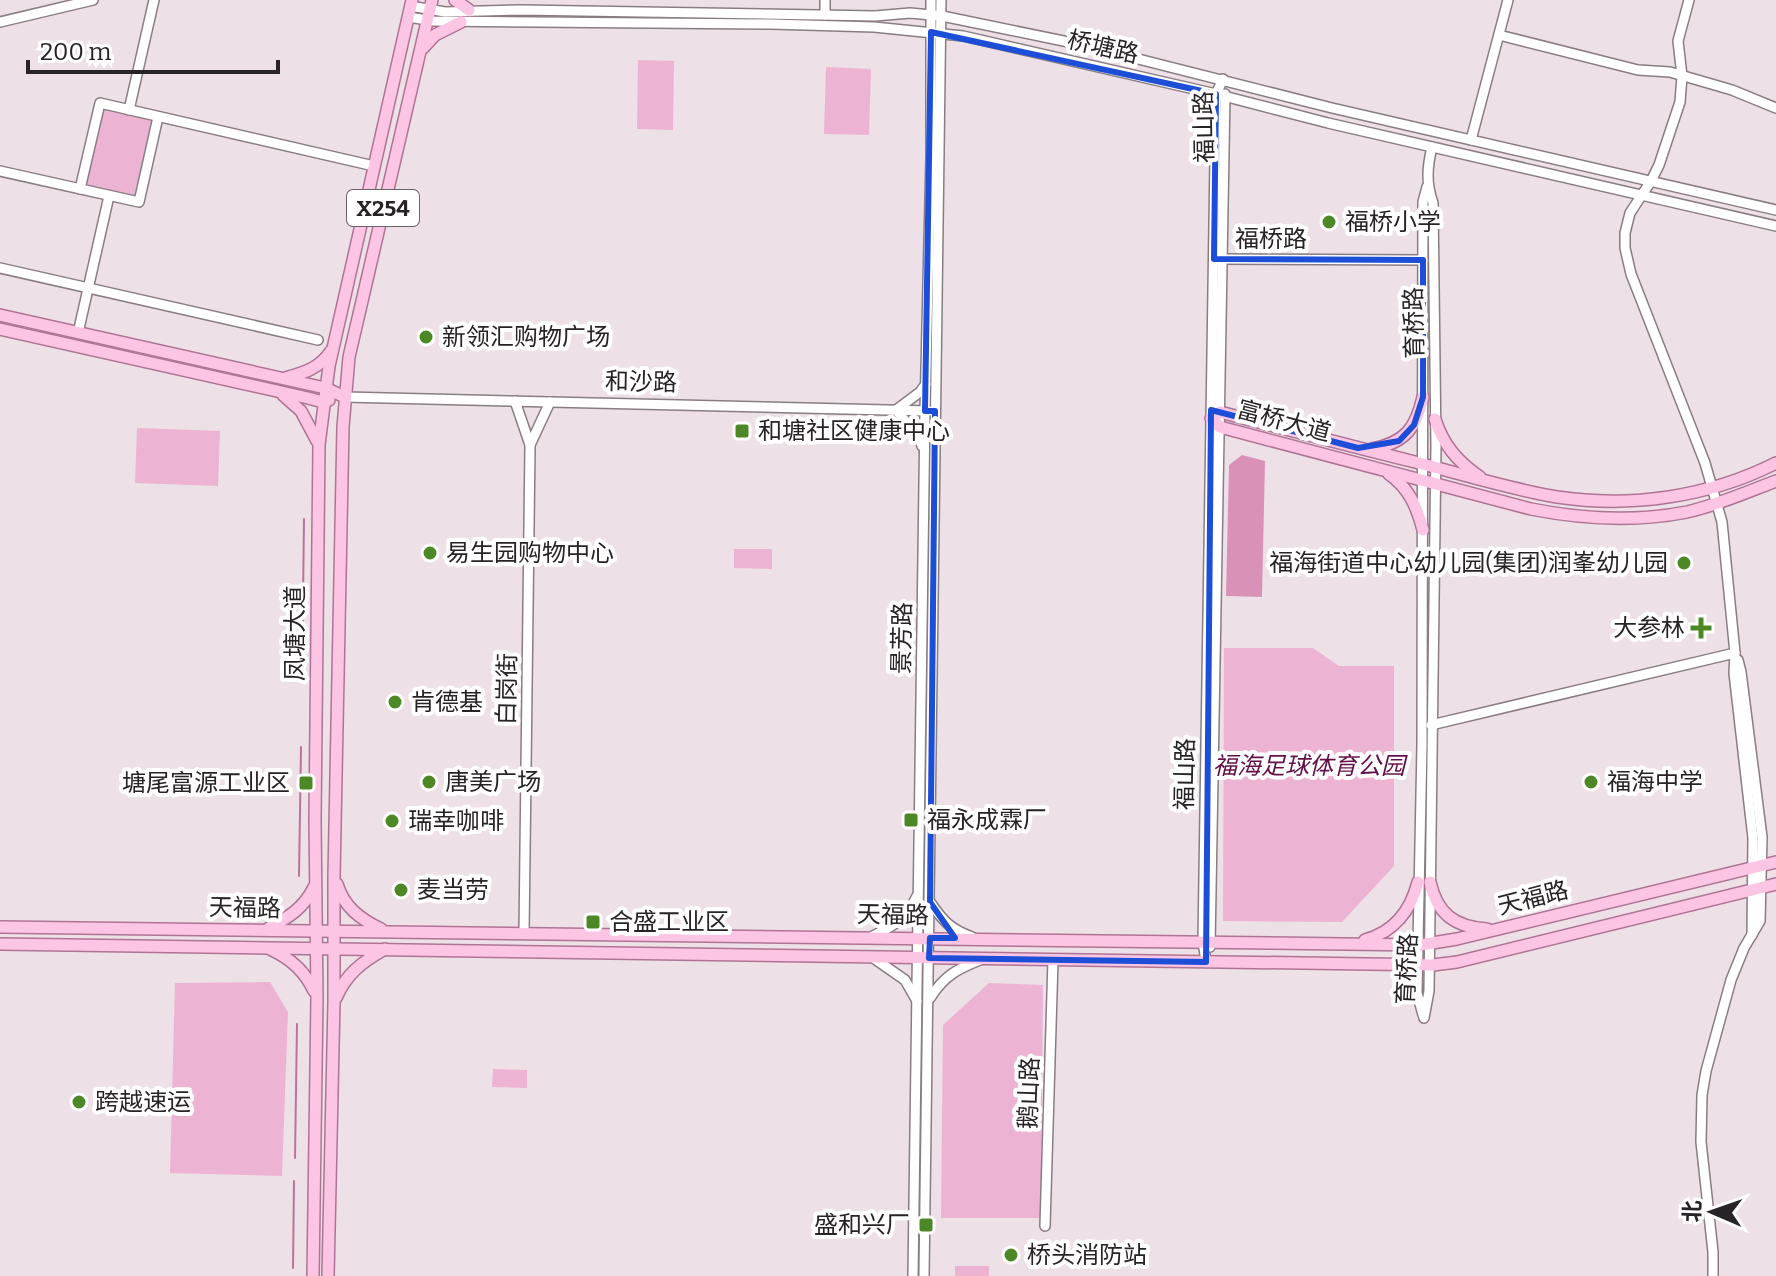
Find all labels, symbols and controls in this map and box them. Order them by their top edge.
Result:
scale bar [28,24,278,74]
street label: 桥塘路 [1065,25,1141,69]
text: 200 m [40,38,112,66]
street label: 福山路 [1189,91,1219,163]
road number: X254 [347,190,419,226]
place label: 福桥小学 [1345,208,1441,236]
marker: 福桥小学 [1320,213,1338,231]
street label: 福桥路 [1235,225,1307,253]
street label: 育桥路 [1399,287,1429,359]
place label: 新领汇购物广场 [442,323,610,351]
marker: 新领汇购物广场 [417,328,435,346]
street label: 和沙路 [605,367,677,397]
street label: 富桥大道 [1234,395,1334,447]
place label: 和塘社区健康中心 [758,417,950,445]
marker: 和塘社区健康中心 [733,422,751,440]
place label: 易生园购物中心 [446,539,614,567]
marker: 易生园购物中心 [421,544,439,562]
place label: 福海街道中心幼儿园(集团)润峯幼儿园 [1269,549,1668,577]
marker: 福海街道中心幼儿园(集团)润峯幼儿园 [1675,554,1693,572]
street label: 凤塘大道 [281,585,309,681]
street label: 景芳路 [887,602,917,674]
place label: 大参林 [1613,614,1685,642]
marker: 大参林 [1692,619,1710,637]
street label: 白岗街 [492,653,522,725]
place label: 肯德基 [411,688,483,716]
marker: 肯德基 [386,693,404,711]
street label: 福山路 [1170,738,1200,810]
park label: 福海足球体育公园 [1213,752,1408,780]
place label: 唐美广场 [445,768,541,796]
place label: 福海中学 [1607,768,1703,796]
place label: 塘尾富源工业区 [122,769,290,797]
marker: 唐美广场 [420,773,438,791]
marker: 福海中学 [1582,773,1600,791]
marker: 塘尾富源工业区 [297,774,315,792]
place label: 福永成霖厂 [927,806,1047,834]
place label: 瑞幸咖啡 [408,807,504,835]
marker: 福永成霖厂 [902,811,920,829]
marker: 瑞幸咖啡 [383,812,401,830]
place label: 麦当劳 [417,876,489,904]
street label: 天福路 [1495,876,1571,920]
marker: 麦当劳 [392,881,410,899]
street label: 天福路 [209,893,281,923]
street label: 天福路 [857,900,929,930]
place label: 合盛工业区 [609,908,729,936]
marker: 合盛工业区 [584,913,602,931]
street label: 育桥路 [1391,932,1423,1006]
street label: 鹅山路 [1014,1057,1044,1129]
place label: 跨越速运 [95,1088,191,1116]
marker: 跨越速运 [70,1093,88,1111]
north arrow [1672,1172,1752,1252]
text: 北 [1679,1200,1706,1223]
place label: 盛和兴厂 [814,1211,910,1239]
marker: 盛和兴厂 [917,1216,935,1234]
place label: 桥头消防站 [1027,1241,1147,1269]
marker: 桥头消防站 [1002,1246,1020,1264]

